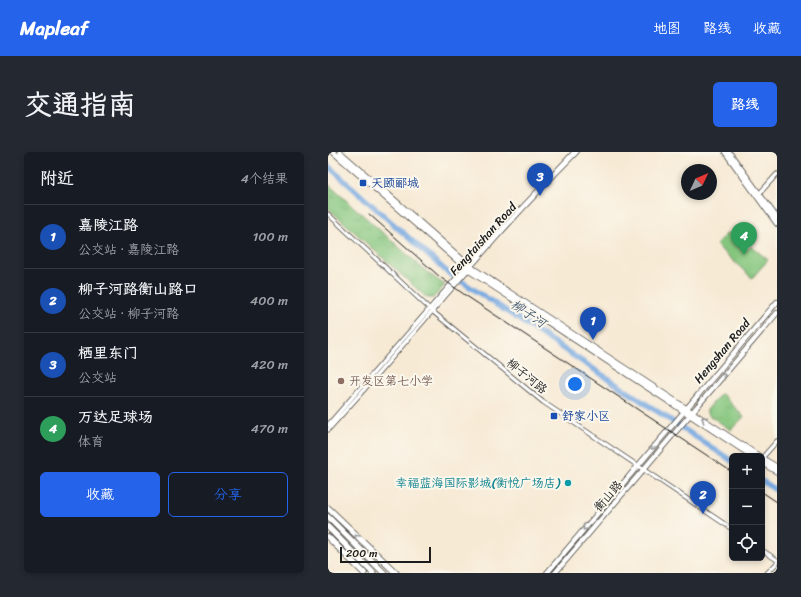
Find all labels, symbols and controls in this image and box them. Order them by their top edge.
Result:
text: Mapleaf [20,12,88,45]
text: 地图 [653,16,681,41]
text: 路线 [703,16,731,41]
text: 收藏 [753,16,781,41]
text: 交通指南 [24,80,136,129]
button: 路线 [713,82,777,127]
text: 附近 [40,163,74,193]
pin: 3 [527,163,553,196]
north arrow [681,164,717,200]
text: 4个结果 [241,167,288,190]
place label: 天颐郦城 [371,172,419,194]
marker: 天颐郦城 [358,178,368,188]
street label: Fengtaishan Road [444,196,523,281]
text: 嘉陵江路 [78,212,138,238]
pin: 4 [731,222,757,255]
text: 1 [50,225,56,248]
text: 100 m [253,225,288,248]
text: 公交站 · 嘉陵江路 [78,238,179,261]
text: 柳子河路衡山路口 [78,276,198,302]
text: 2 [49,289,57,312]
text: 400 m [250,289,288,312]
water label: 柳子河 [506,293,553,335]
text: 公交站 · 柳子河路 [78,302,179,325]
pin: 1 [580,307,606,340]
street label: Hengshan Road [688,313,756,389]
text: 栖里东门 [78,340,138,366]
street label: 柳子河路 [501,352,553,400]
text: 3 [49,353,57,376]
text: 420 m [251,353,288,376]
text: 公交站 [78,366,117,389]
place label: 开发区第七小学 [349,370,433,392]
one-way arrow [719,373,726,380]
your location [565,374,585,394]
marker: 开发区第七小学 [336,376,346,386]
text: 万达足球场 [78,404,153,430]
place label: 舒家小区 [562,405,610,427]
marker: 舒家小区 [549,411,559,421]
one-way arrow [701,416,708,423]
text: 4 [49,417,57,440]
text: 470 m [251,417,288,440]
text: 体育 [78,430,104,453]
one-way arrow [651,442,658,450]
map controls [729,453,765,561]
button: + [729,453,765,489]
button: 收藏 [40,472,160,517]
button: 分享 [168,472,288,517]
place label: 幸福蓝海国际影城(衡悦广场店) [396,472,561,494]
street label: 衡山路 [588,475,628,517]
marker: 幸福蓝海国际影城(衡悦广场店) [563,478,573,488]
pin: 2 [690,481,716,514]
button: − [729,489,765,525]
one-way arrow [582,523,589,530]
button: locate [729,525,765,561]
one-way arrow [354,534,362,542]
text: 200 m [346,544,378,563]
scale bar [340,545,431,564]

